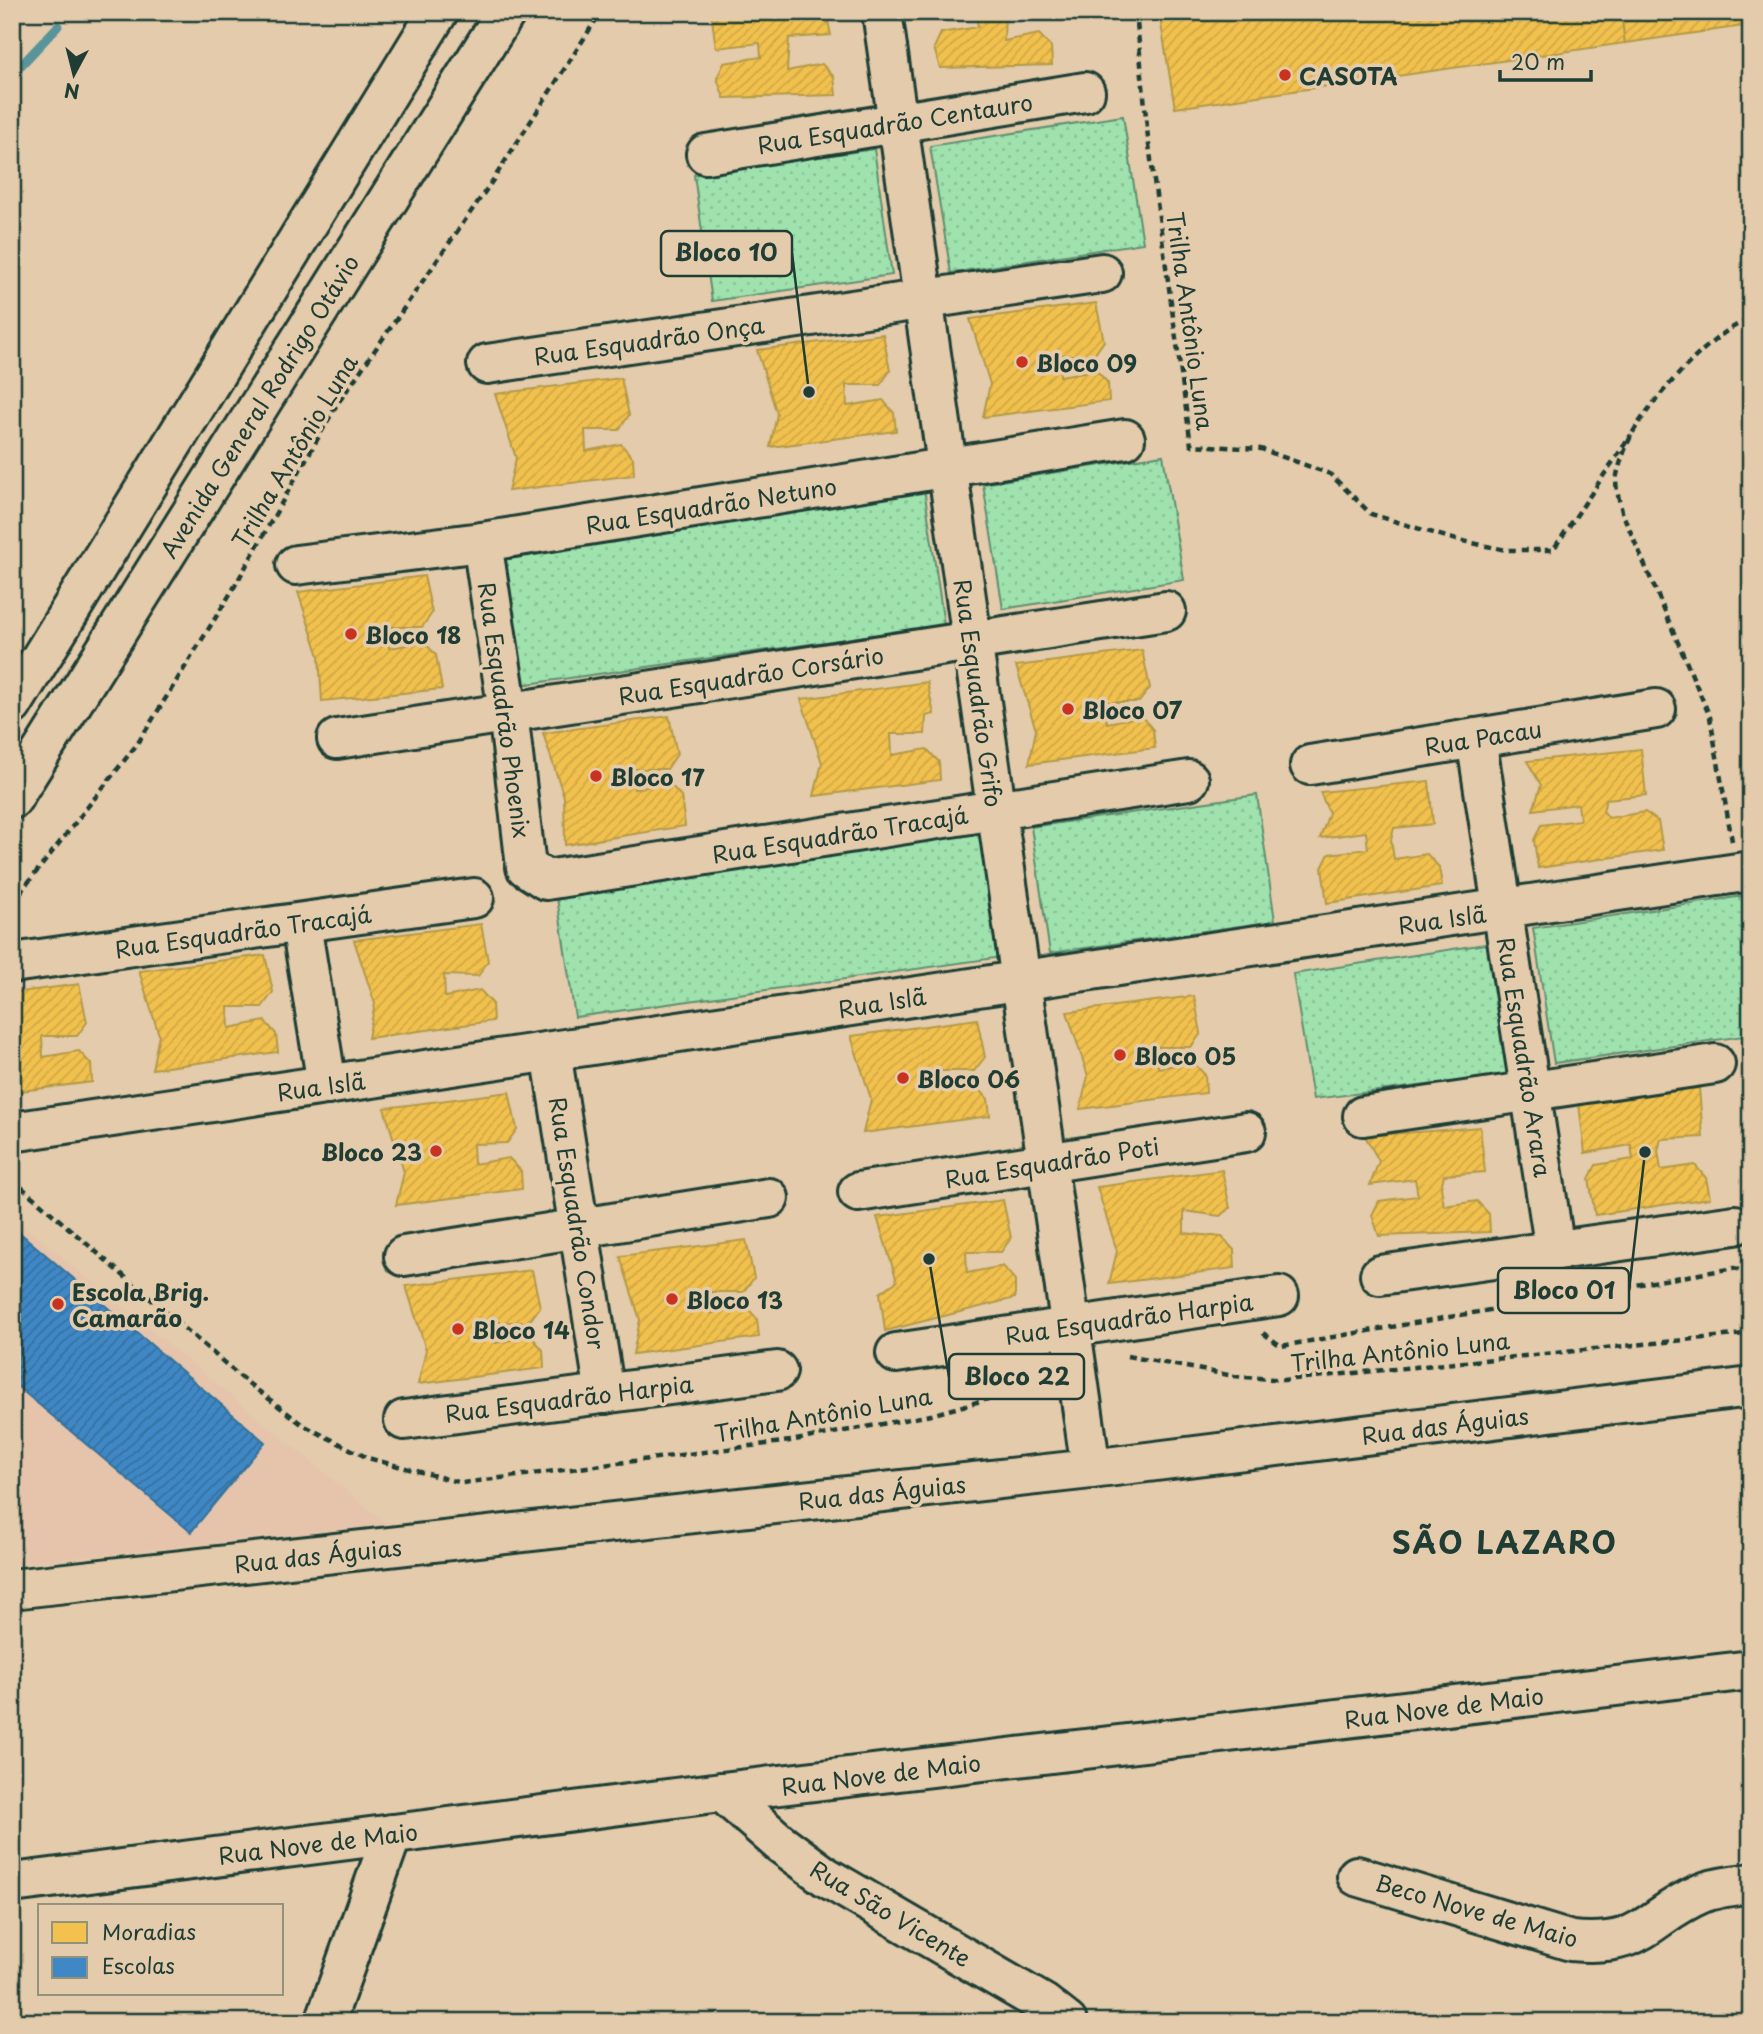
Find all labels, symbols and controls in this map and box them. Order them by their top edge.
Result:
north arrow [38,38,108,108]
scale bar [1500,38,1592,82]
text: 20 m [1511,45,1565,77]
place label: CASOTA [1299,58,1398,93]
marker: CASOTA [1277,67,1293,83]
text: N [63,77,81,107]
street label: Rua Esquadrão Centauro [755,84,1035,162]
street label: Trilha Antônio Luna [1158,210,1224,433]
callout: Bloco 10 [661,231,792,276]
text: Bloco 10 [675,233,777,269]
street label: Avenida General Rodrigo Otávio [151,247,367,565]
street label: Rua Esquadrão Onça [532,306,767,373]
place label: Bloco 09 [1036,345,1137,380]
street label: Trilha Antônio Luna [222,347,366,554]
marker: Bloco 09 [1014,354,1030,370]
street label: Rua Esquadrão Netuno [583,468,839,542]
street label: Rua Esquadrão Grifo [946,577,1012,809]
street label: Rua Esquadrão Phoenix [470,580,540,840]
place label: Bloco 18 [365,617,462,652]
marker: Bloco 18 [343,626,359,642]
street label: Rua Esquadrão Corsário [616,637,886,713]
place label: Bloco 07 [1082,692,1183,727]
marker: Bloco 07 [1060,701,1076,717]
street label: Rua Pacau [1422,710,1544,764]
place label: Bloco 17 [610,759,705,794]
marker: Bloco 17 [588,768,604,784]
street label: Rua Esquadrão Tracajá [710,796,971,872]
street label: Rua Islã [1396,895,1489,942]
street label: Rua Esquadrão Tracajá [113,896,374,966]
street label: Rua Esquadrão Arara [1489,935,1561,1180]
street label: Rua Islã [836,978,929,1026]
place label: Bloco 05 [1134,1038,1236,1073]
marker: Bloco 05 [1112,1047,1128,1063]
place label: Bloco 06 [917,1061,1020,1096]
street label: Rua Islã [275,1062,368,1109]
marker: Bloco 06 [895,1070,911,1086]
street label: Rua Esquadrão Condor [541,1094,615,1352]
street label: Rua Esquadrão Poti [942,1128,1162,1196]
place label: Bloco 23 [321,1134,422,1169]
marker: Bloco 23 [428,1143,444,1159]
callout: Bloco 01 [1498,1268,1629,1313]
text: Bloco 01 [1513,1271,1615,1307]
place label: Escola Brig. Camarão [72,1274,209,1335]
place label: Bloco 13 [686,1282,783,1317]
street label: Rua Esquadrão Harpia [1003,1283,1256,1353]
marker: Bloco 13 [664,1291,680,1307]
marker: Escola Brig. Camarão [50,1296,66,1312]
place label: Bloco 14 [472,1312,570,1347]
marker: Bloco 14 [450,1321,466,1337]
street label: Trilha Antônio Luna [1289,1322,1512,1380]
callout: Bloco 22 [949,1354,1084,1399]
text: Bloco 22 [964,1357,1070,1393]
street label: Rua Esquadrão Harpia [443,1365,696,1431]
street label: Trilha Antônio Luna [712,1378,935,1450]
street label: Rua das Águias [1359,1397,1531,1453]
street label: Rua das Águias [796,1466,968,1518]
district label: SÃO LAZARO [1392,1519,1618,1564]
street label: Rua das Águias [232,1529,404,1581]
street label: Rua Nove de Maio [1342,1677,1546,1737]
street label: Rua Nove de Maio [779,1744,983,1804]
street label: Rua Nove de Maio [216,1813,420,1873]
street label: Rua São Vicente [804,1851,978,1975]
street label: Beco Nove de Maio [1372,1864,1582,1956]
legend [38,1904,284,1996]
text: Moradias [102,1915,196,1947]
text: Escolas [102,1949,175,1981]

